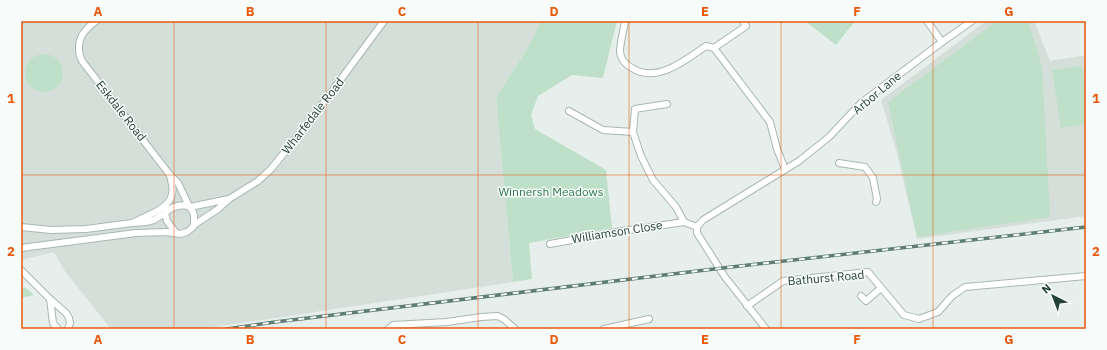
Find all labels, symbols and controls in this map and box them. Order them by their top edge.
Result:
text: A [94,3,103,20]
text: B [246,3,255,20]
text: C [398,3,407,20]
text: D [549,3,559,20]
text: E [701,3,709,20]
text: F [853,3,861,20]
text: G [1004,3,1014,20]
street label: Arbor Lane [849,68,904,117]
street label: Wharfedale Road [278,75,347,157]
street label: Eskdale Road [93,77,150,144]
text: 1 [7,90,15,107]
text: 1 [1092,90,1100,107]
park label: Winnersh Meadows [498,184,604,199]
street label: Williamson Close [570,217,664,246]
text: 2 [7,243,15,260]
text: 2 [1092,243,1100,260]
street label: Bathurst Road [787,267,865,288]
north arrow [1033,276,1073,316]
text: N [1039,281,1054,296]
text: A [94,331,103,348]
text: B [246,331,255,348]
text: C [398,331,407,348]
text: D [549,331,559,348]
text: E [701,331,709,348]
text: F [853,331,861,348]
text: G [1004,331,1014,348]

